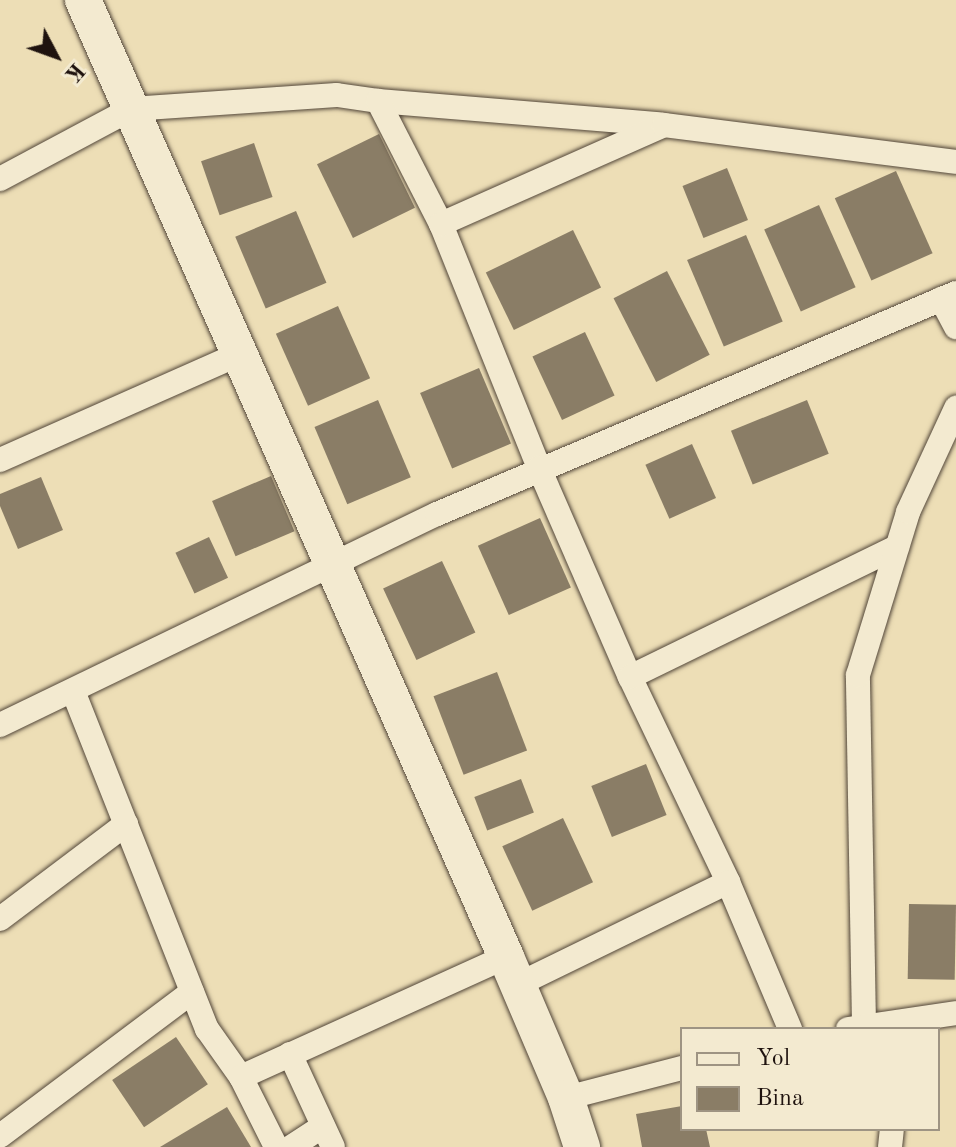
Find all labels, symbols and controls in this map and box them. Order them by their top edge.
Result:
north arrow [16,16,96,96]
text: K [60,58,88,85]
legend [680,1027,940,1131]
text: Yol [756,1047,790,1071]
text: Bina [756,1087,804,1111]

